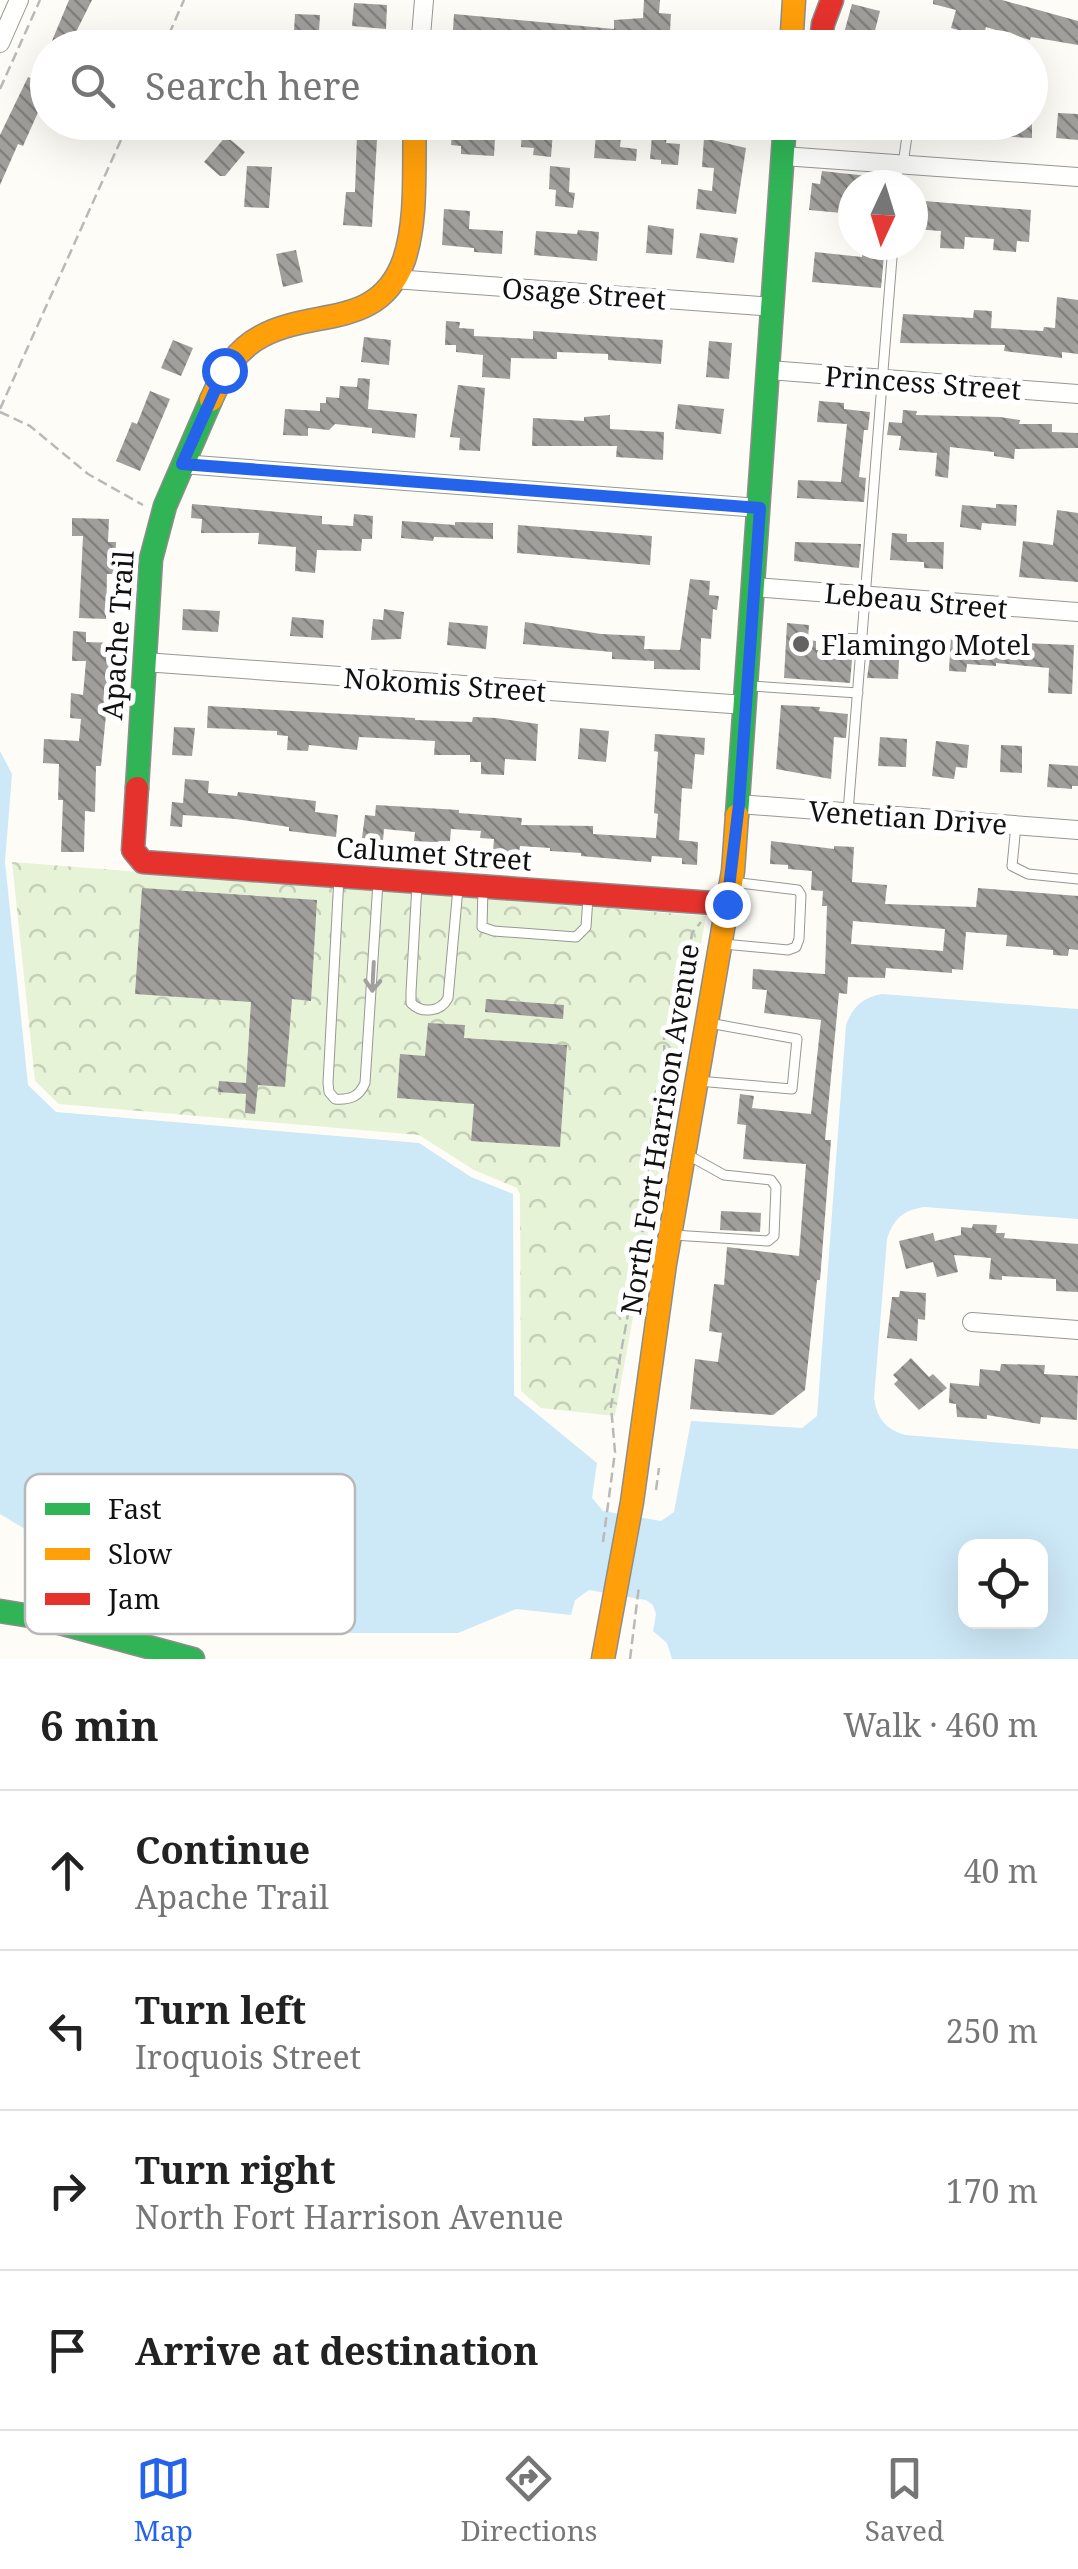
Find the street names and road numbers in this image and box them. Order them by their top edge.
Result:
street label: Osage Street [501,268,668,318]
street label: Princess Street [824,356,1022,408]
street label: Apache Trail [92,549,142,721]
street label: Lebeau Street [823,573,1009,627]
street label: Nokomis Street [342,658,548,710]
street label: Venetian Drive [807,791,1009,843]
street label: Calumet Street [335,827,533,879]
street label: North Fort Harrison Avenue [611,941,707,1317]

